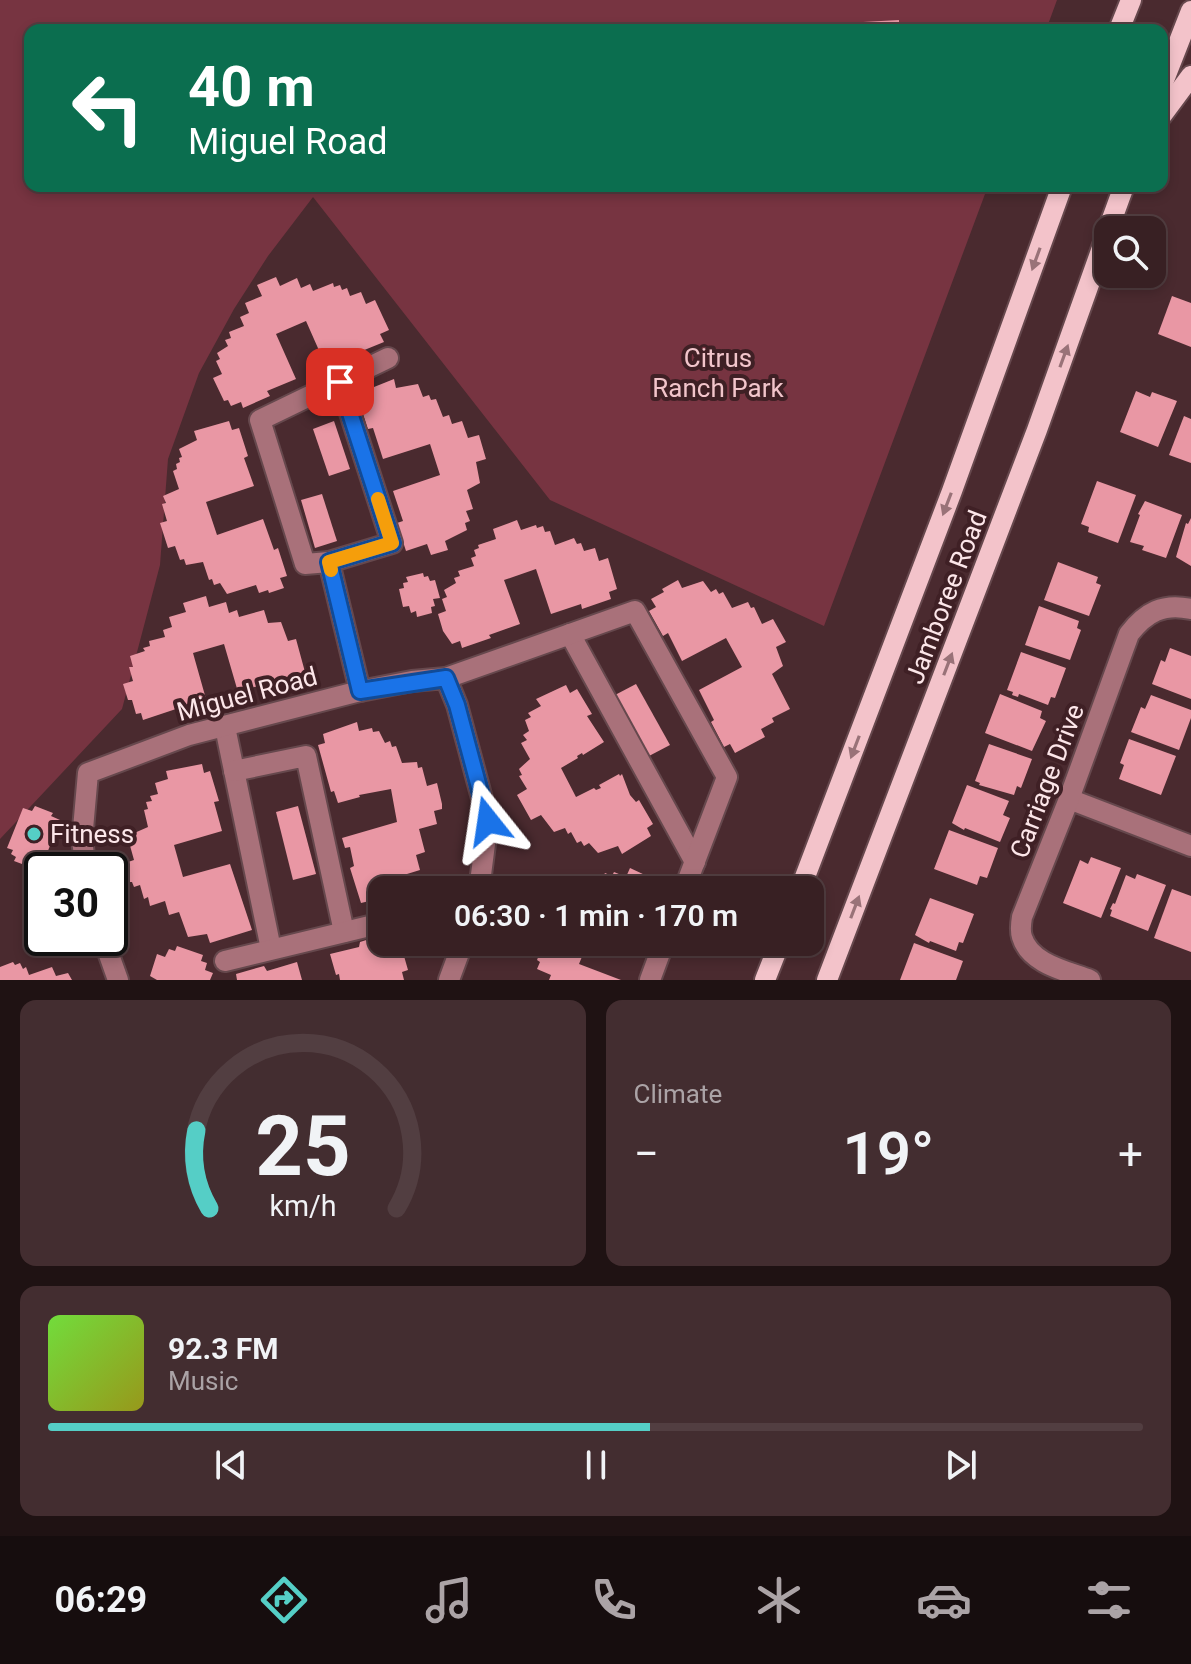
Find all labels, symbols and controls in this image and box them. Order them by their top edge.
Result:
text: 40 m [188,54,315,120]
icon: left [56,56,160,160]
text: Miguel Road [188,121,388,163]
map controls [1094,216,1166,288]
button: search [1094,216,1166,288]
one-way arrow [1029,248,1041,272]
park label: Citrus Ranch Park [652,343,784,403]
one-way arrow [1058,344,1070,368]
pin [306,348,374,416]
icon: arrive [318,360,362,404]
one-way arrow [940,492,953,516]
street label: Jamboree Road [899,506,993,688]
one-way arrow [942,652,955,676]
street label: Miguel Road [173,661,321,727]
street label: Carriage Drive [1004,700,1090,862]
one-way arrow [848,735,861,759]
position arrow [446,779,530,863]
place label: Fitness [50,819,134,849]
marker: Fitness [25,825,43,843]
speed limit sign: 30 [24,852,128,956]
one-way arrow [849,895,862,919]
text: 06:30 · 1 min · 170 m [454,898,738,933]
text: Climate [634,1079,722,1109]
text: 25 [255,1098,350,1195]
text: 19° [842,1118,934,1189]
text: − [634,1128,659,1180]
text: + [1118,1128,1143,1180]
text: km/h [269,1189,336,1223]
text: 92.3 FM [168,1331,279,1366]
text: Music [168,1366,238,1396]
icon: previous [209,1443,253,1487]
icon: pause [574,1443,618,1487]
icon: next [939,1443,983,1487]
icon: directions [256,1572,312,1628]
icon: music [421,1572,477,1628]
icon: phone [586,1572,642,1628]
icon: climate [751,1572,807,1628]
icon: car [916,1572,972,1628]
icon: filters [1081,1572,1137,1628]
text: 06:29 [54,1579,147,1621]

